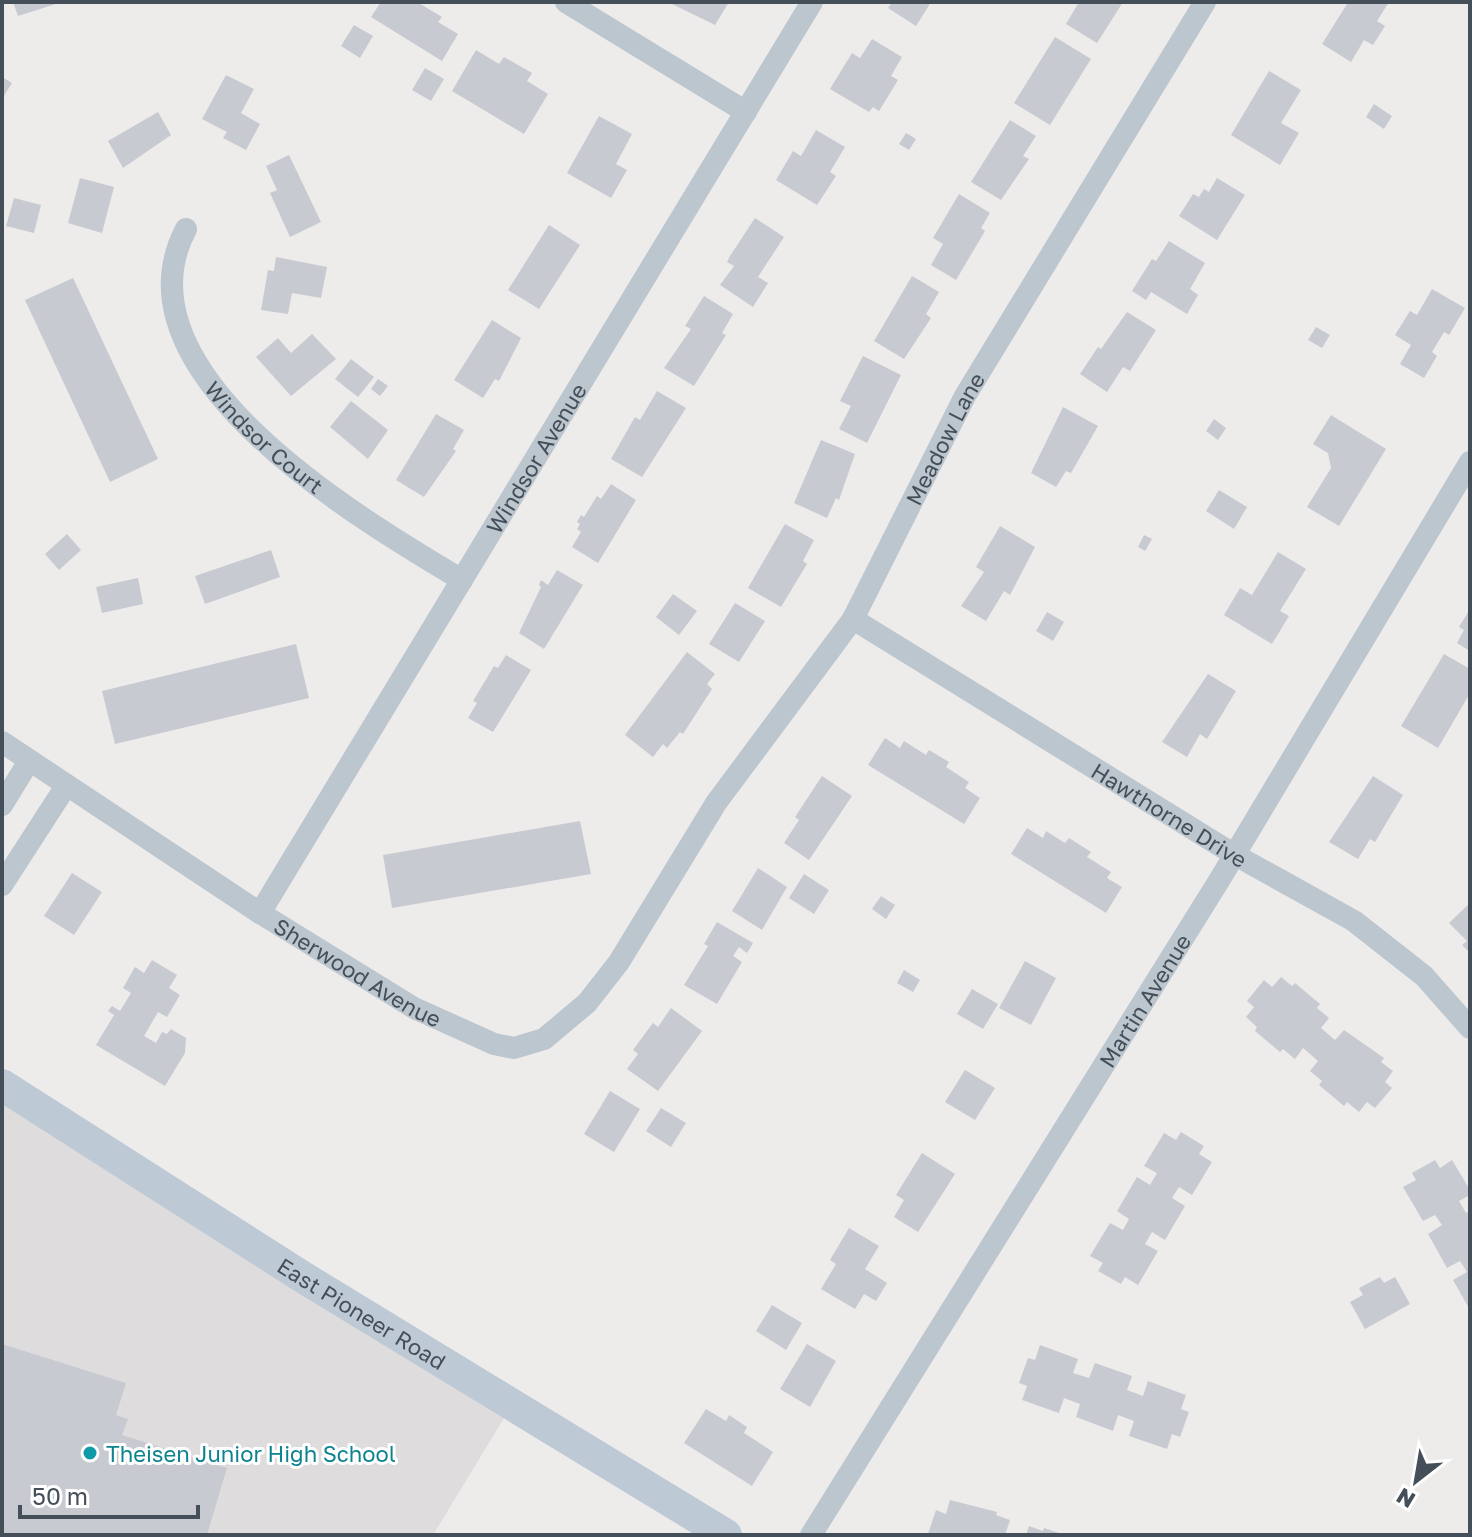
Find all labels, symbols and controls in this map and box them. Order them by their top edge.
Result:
street label: Meadow Lane [899,367,990,509]
street label: Windsor Court [200,375,329,499]
street label: Windsor Avenue [480,378,591,538]
street label: Hawthorne Drive [1087,756,1252,873]
street label: Sherwood Avenue [269,912,446,1032]
street label: Martin Avenue [1093,929,1196,1072]
street label: East Pioneer Road [273,1251,451,1375]
place label: Theisen Junior High School [106,1440,396,1467]
north arrow [1376,1441,1456,1521]
marker: Theisen Junior High School [81,1444,99,1462]
scale bar [20,1469,198,1519]
text: 50 m [32,1481,88,1510]
text: N [1391,1483,1420,1514]

